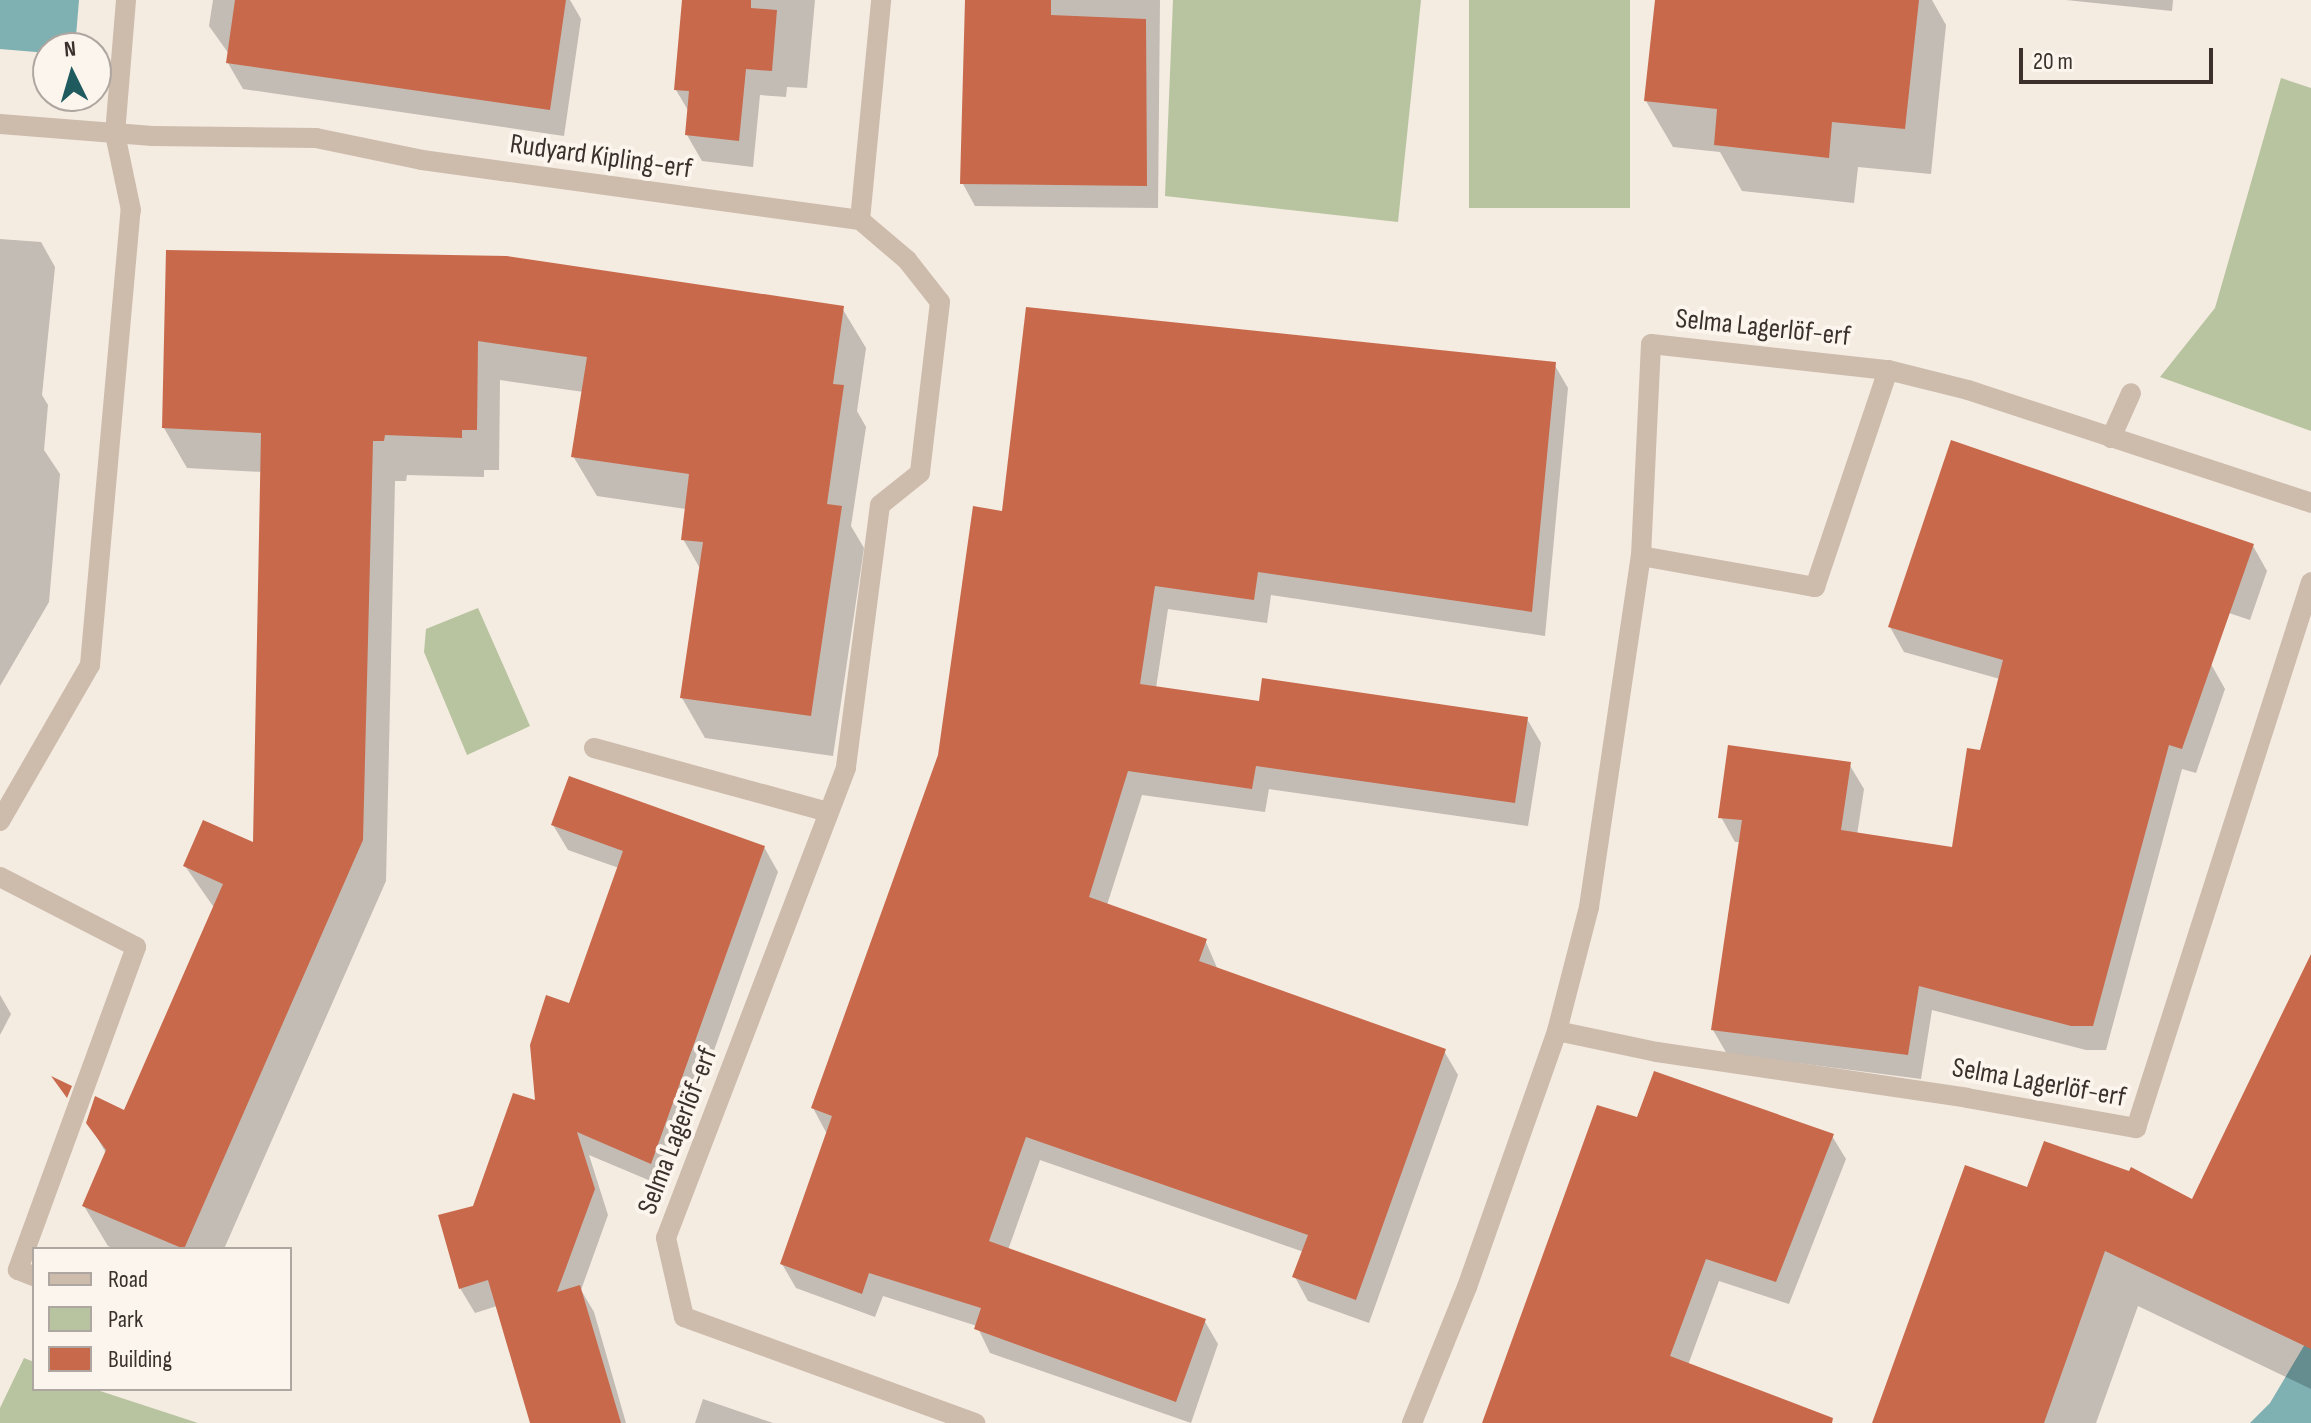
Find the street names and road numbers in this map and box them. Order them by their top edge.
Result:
street label: Rudyard Kipling-erf [508,128,694,186]
street label: Selma Lagerlöf-erf [1674,302,1852,354]
street label: Selma Lagerlöf-erf [631,1043,725,1219]
street label: Selma Lagerlöf-erf [1950,1051,2128,1115]

